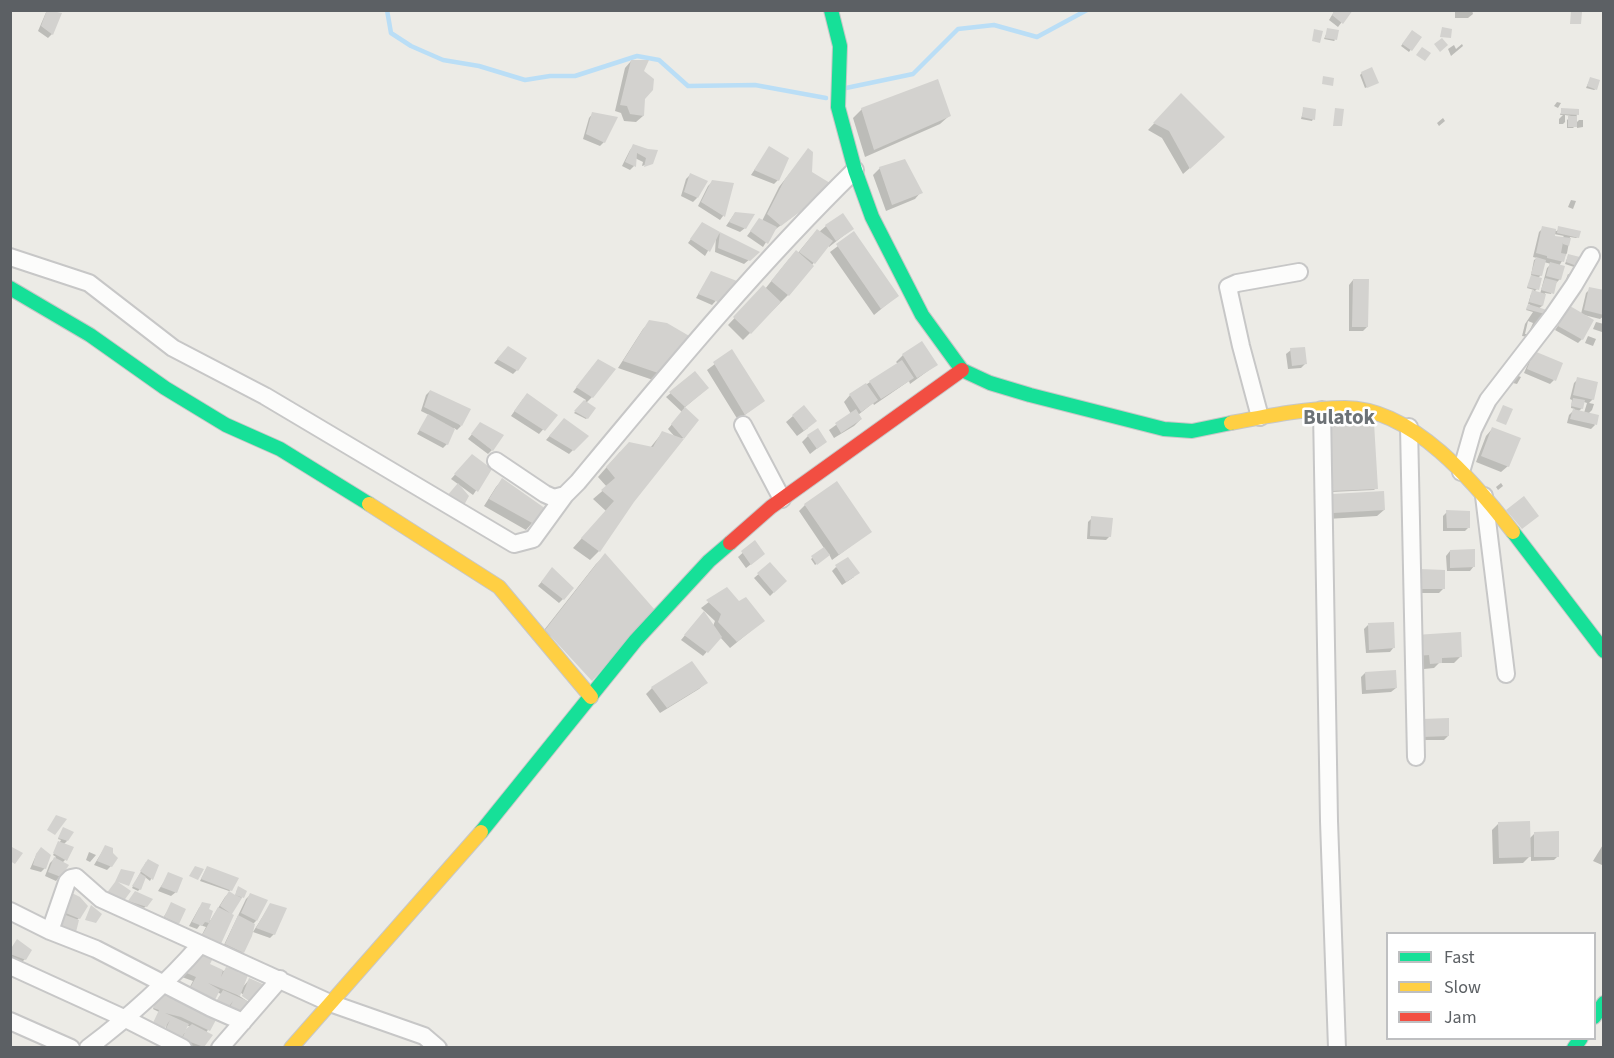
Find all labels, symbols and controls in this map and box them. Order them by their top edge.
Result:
district label: Bulatok [1303,406,1375,432]
legend [1386,932,1596,1040]
text: Fast [1444,945,1475,970]
text: Slow [1444,975,1481,1000]
text: Jam [1444,1005,1477,1030]

